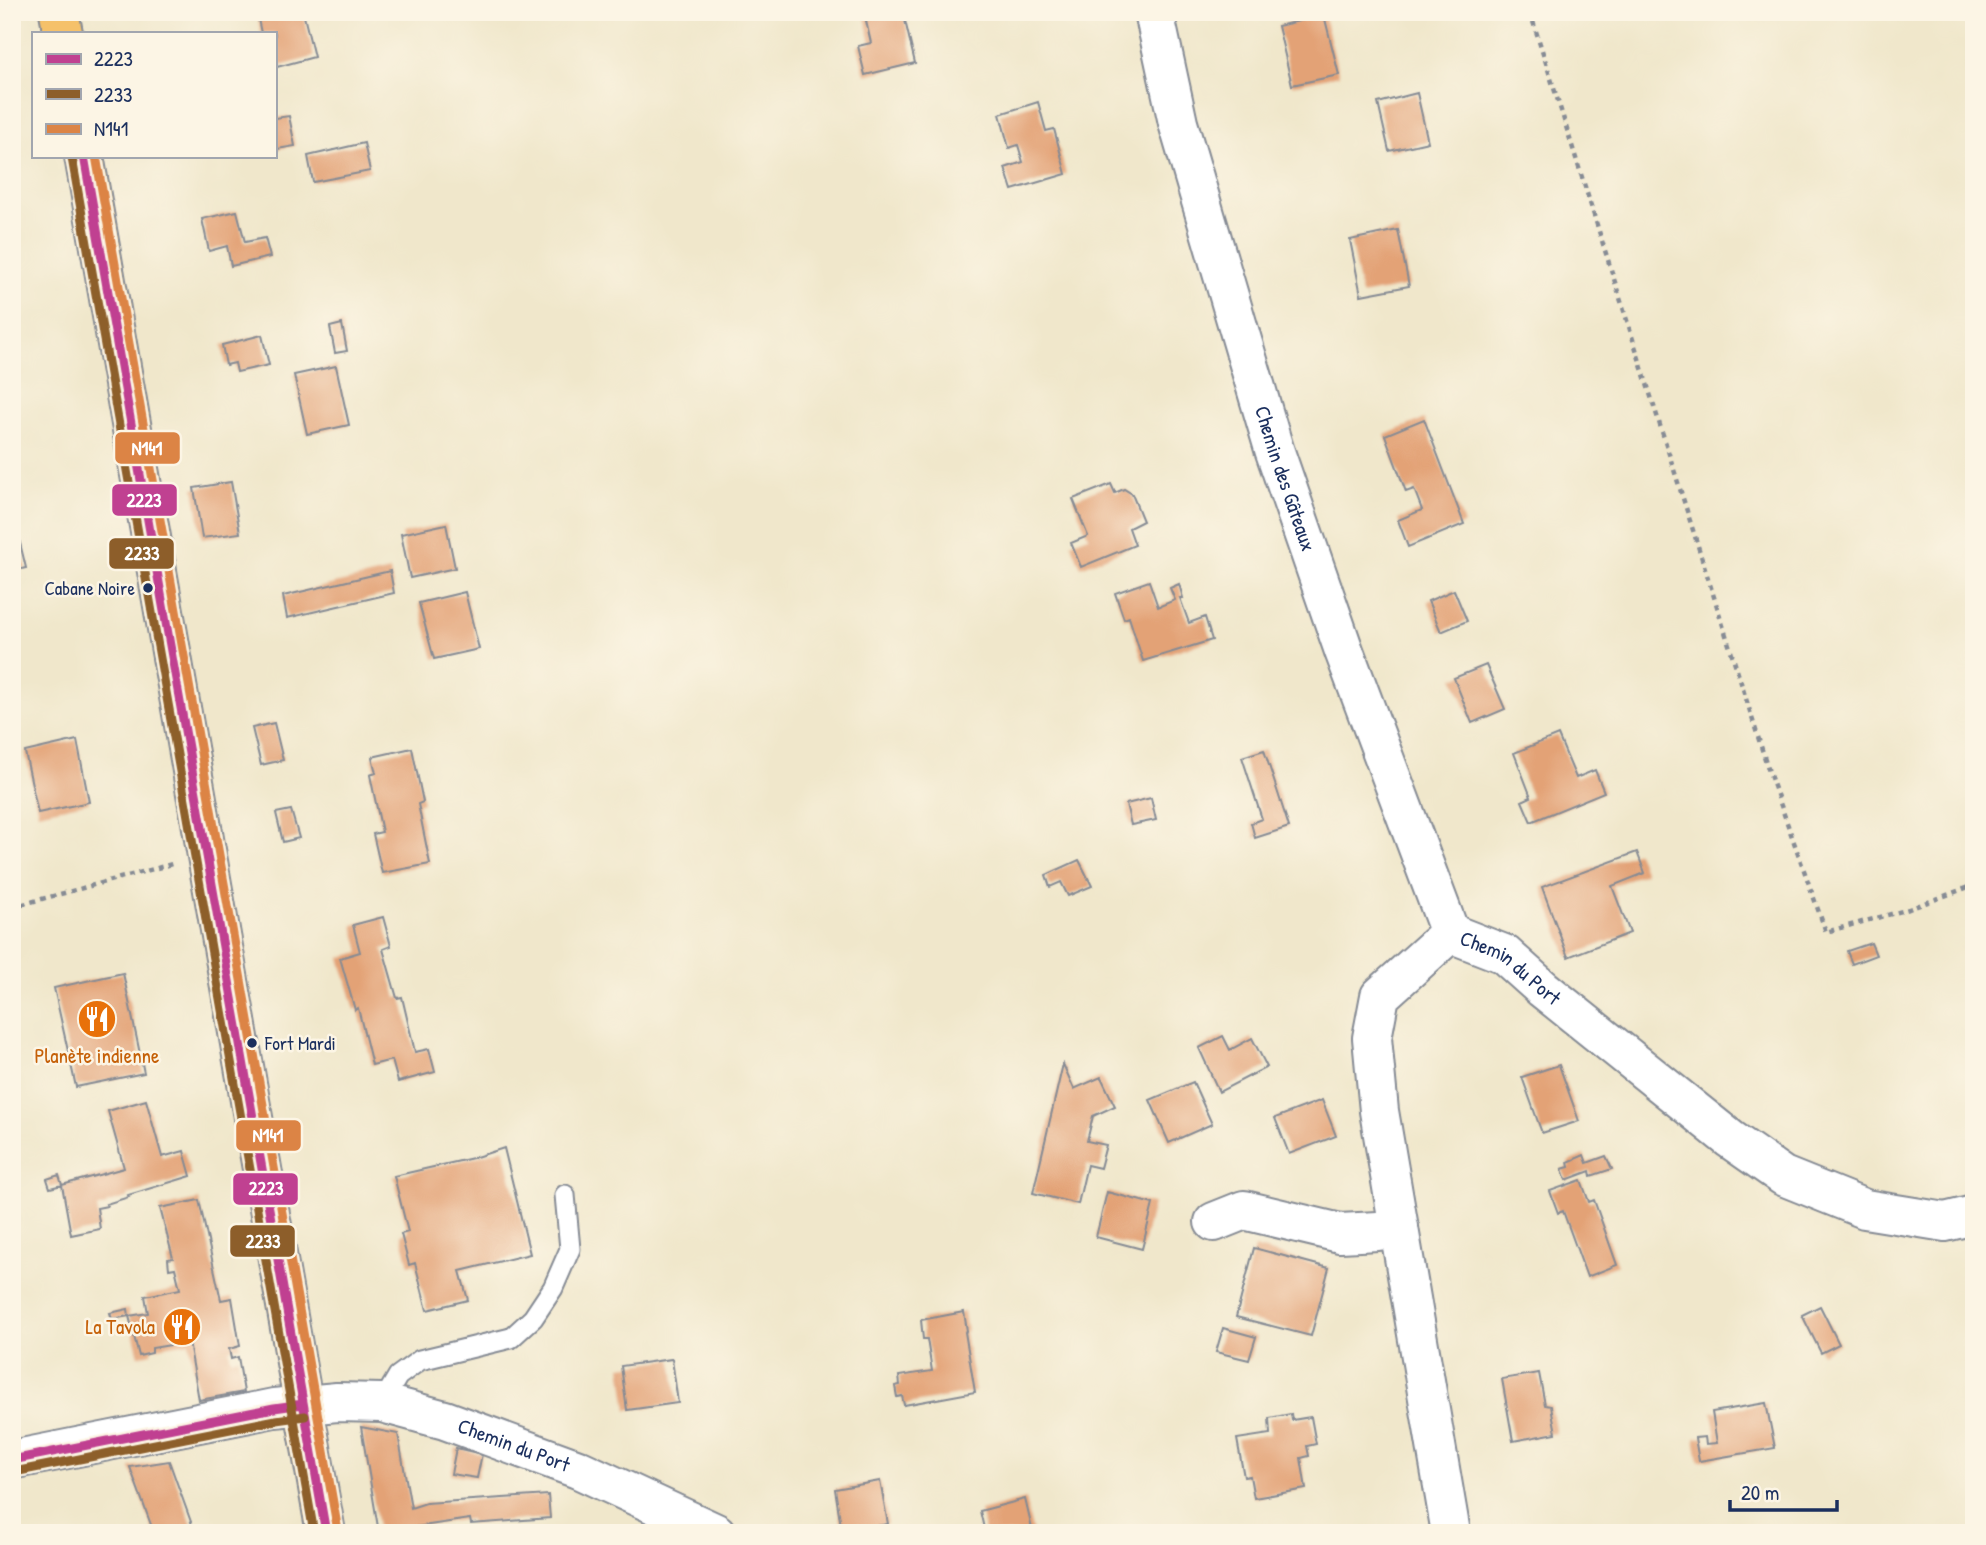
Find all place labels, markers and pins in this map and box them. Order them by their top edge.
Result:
place label: Cabane Noire [44,575,135,601]
marker: Cabane Noire [141,581,155,595]
restaurant icon: Planète indienne [76,998,118,1040]
place label: Fort Mardi [264,1030,336,1056]
marker: Fort Mardi [245,1036,259,1050]
place label: Planète indienne [35,1041,159,1070]
restaurant icon: La Tavola [161,1306,203,1348]
place label: La Tavola [85,1312,155,1341]

